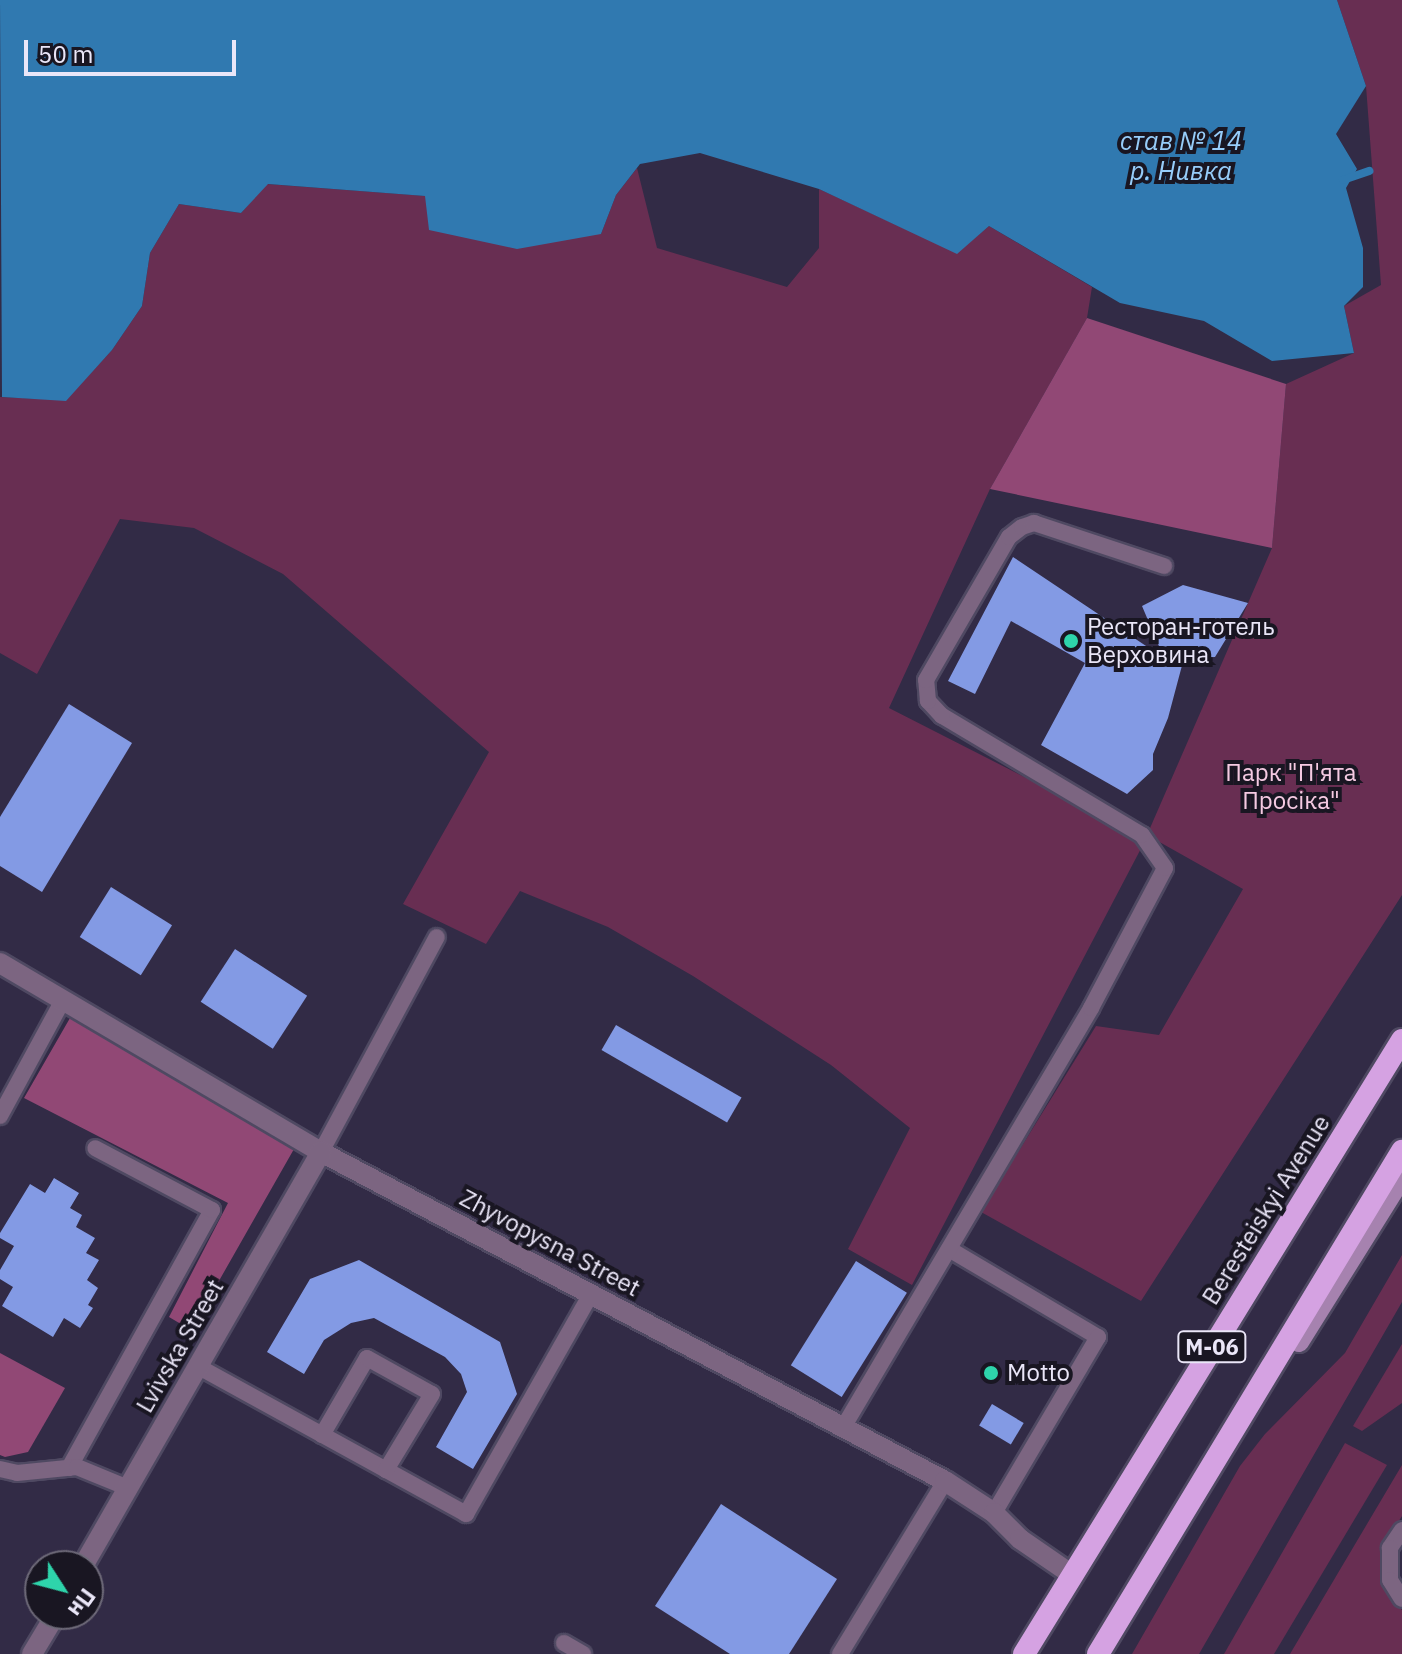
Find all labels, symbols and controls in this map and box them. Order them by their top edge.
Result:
scale bar [28,24,240,74]
text: 50 m [38,38,93,70]
water label: став № 14 р. Нивка [1120,125,1242,186]
place label: Ресторан-готель Верховина [1087,613,1275,669]
marker: Ресторан-готель Верховина [1062,632,1080,650]
park label: Парк "П'ята Просіка" [1225,759,1357,815]
street label: Beresteiskyi Avenue [1196,1110,1336,1310]
street label: Zhyvopysna Street [455,1183,645,1303]
street label: Lvivska Street [130,1274,230,1418]
road number: М-06 [1176,1329,1248,1365]
place label: Motto [1007,1359,1070,1387]
marker: Motto [982,1364,1000,1382]
north arrow [24,1550,104,1630]
text: Пн [62,1583,102,1624]

